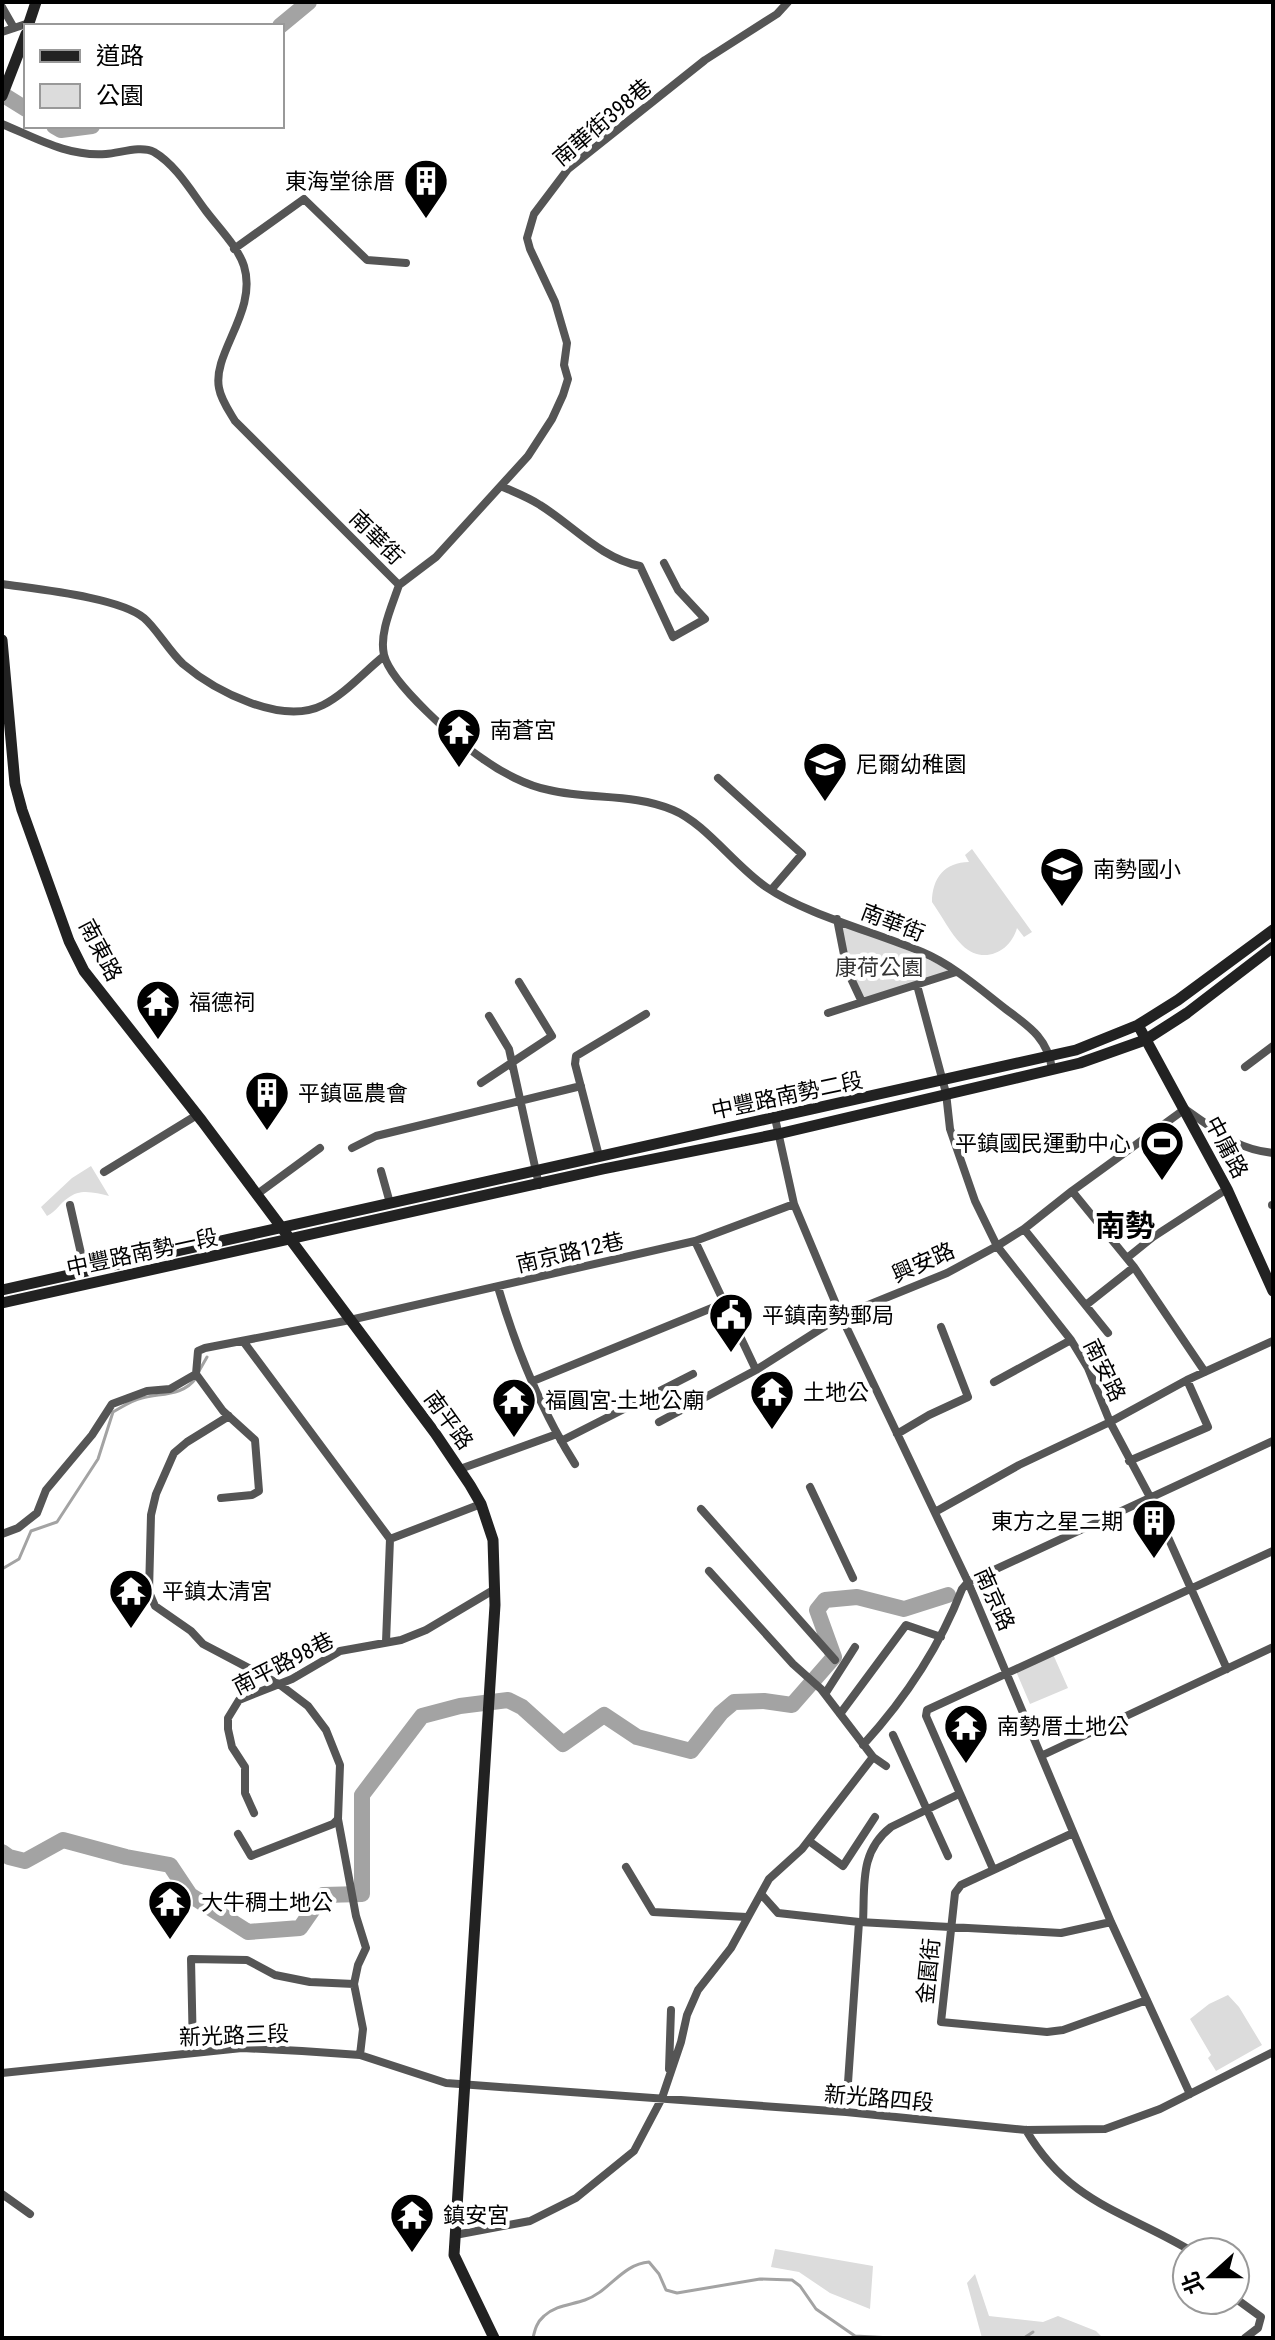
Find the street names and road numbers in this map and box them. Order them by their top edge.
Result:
street label: 南華街398巷 [548,74,657,171]
street label: 南華街 [344,505,409,570]
street label: 南華街 [858,899,928,946]
street label: 南東路 [74,915,127,985]
street label: 中豐路南勢二段 [709,1067,865,1124]
street label: 中庸路 [1200,1112,1253,1182]
street label: 中豐路南勢一段 [64,1224,220,1281]
street label: 南京路12巷 [514,1228,626,1277]
street label: 興安路 [888,1238,958,1287]
street label: 南安路 [1079,1335,1130,1405]
street label: 南平路 [419,1386,478,1454]
street label: 南京路 [970,1564,1019,1634]
street label: 南平路98巷 [229,1627,338,1699]
street label: 金園街 [913,1937,944,2005]
street label: 新光路三段 [179,2021,289,2050]
street label: 新光路四段 [823,2081,935,2116]

